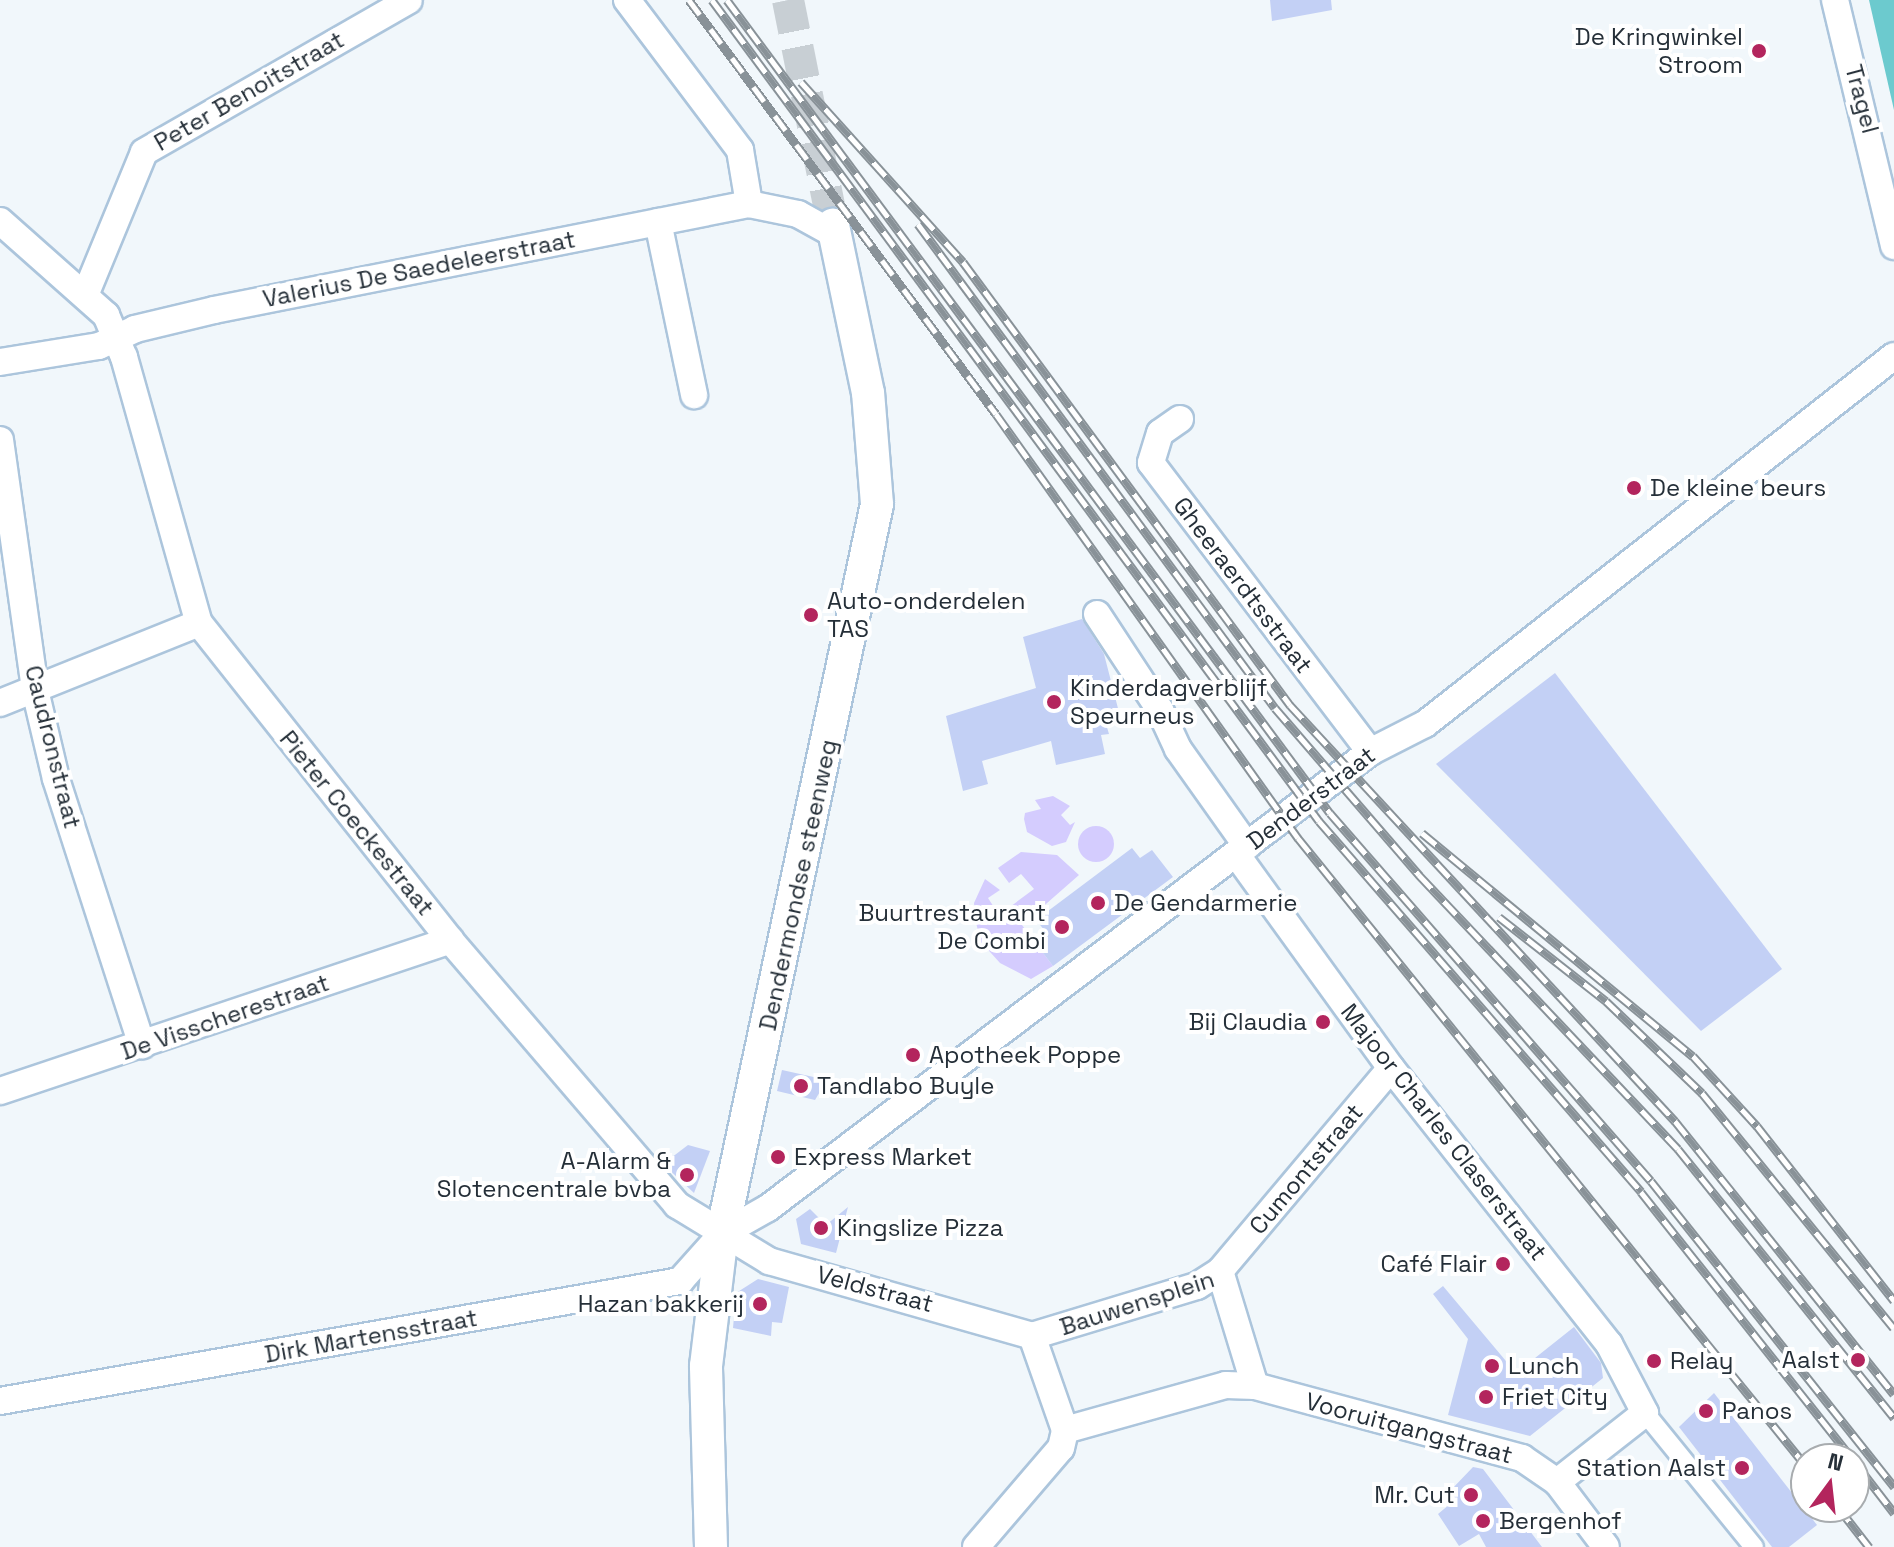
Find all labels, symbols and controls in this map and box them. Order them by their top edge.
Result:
place label: De Kringwinkel Stroom [1575,23,1743,79]
street label: Peter Benoitstraat [149,25,349,157]
marker: De Kringwinkel Stroom [1750,42,1768,60]
street label: Tragel [1839,62,1885,136]
street label: Valerius De Saedeleerstraat [260,225,578,313]
place label: De kleine beurs [1650,474,1826,502]
marker: De kleine beurs [1625,479,1643,497]
street label: Gheeraerdtsstraat [1167,491,1319,679]
place label: Auto-onderdelen TAS [827,587,1025,643]
marker: Auto-onderdelen TAS [802,606,820,624]
street label: Caudronstraat [19,662,87,832]
place label: Kinderdagverblijf Speurneus [1070,674,1267,730]
marker: Kinderdagverblijf Speurneus [1045,693,1063,711]
street label: Pieter Coeckestraat [274,725,440,921]
street label: Dendermondse steenweg [753,737,843,1033]
street label: Denderstraat [1241,740,1381,856]
place label: De Gendarmerie [1114,889,1297,917]
marker: De Gendarmerie [1089,894,1107,912]
place label: Buurtrestaurant De Combi [858,899,1046,955]
marker: Buurtrestaurant De Combi [1053,918,1071,936]
street label: De Visscherestraat [117,968,333,1066]
street label: Majoor Charles Claserstraat [1335,998,1553,1266]
place label: Bij Claudia [1189,1008,1307,1036]
marker: Bij Claudia [1314,1013,1332,1031]
place label: Apotheek Poppe [929,1041,1121,1069]
marker: Apotheek Poppe [904,1046,922,1064]
place label: Tandlabo Buyle [817,1072,994,1100]
marker: Tandlabo Buyle [792,1077,810,1095]
street label: Cumontstraat [1243,1098,1369,1240]
place label: Express Market [794,1143,972,1171]
place label: A-Alarm & Slotencentrale bvba [437,1147,671,1203]
marker: Express Market [769,1148,787,1166]
marker: A-Alarm & Slotencentrale bvba [678,1166,696,1184]
place label: Kingslize Pizza [837,1214,1004,1242]
marker: Kingslize Pizza [812,1219,830,1237]
place label: Café Flair [1381,1250,1487,1278]
marker: Café Flair [1494,1255,1512,1273]
street label: Veldstraat [814,1260,936,1318]
street label: Bauwensplein [1056,1264,1218,1342]
place label: Hazan bakkerij [578,1290,744,1318]
marker: Hazan bakkerij [751,1295,769,1313]
street label: Dirk Martensstraat [262,1303,480,1369]
place label: Aalst [1782,1346,1840,1374]
place label: Relay [1670,1347,1733,1375]
marker: Aalst [1847,1349,1869,1371]
place label: Lunch [1508,1352,1579,1380]
marker: Relay [1645,1352,1663,1370]
marker: Lunch [1483,1357,1501,1375]
place label: Friet City [1502,1383,1608,1411]
street label: Vooruitgangstraat [1302,1387,1516,1469]
marker: Friet City [1477,1388,1495,1406]
place label: Panos [1722,1397,1792,1425]
marker: Panos [1697,1402,1715,1420]
north arrow [1790,1443,1870,1523]
text: N [1825,1446,1846,1477]
place label: Station Aalst [1576,1454,1726,1482]
marker: Station Aalst [1733,1459,1751,1477]
place label: Mr. Cut [1373,1481,1455,1509]
marker: Mr. Cut [1462,1486,1480,1504]
place label: Bergenhof [1499,1507,1622,1535]
marker: Bergenhof [1474,1512,1492,1530]

